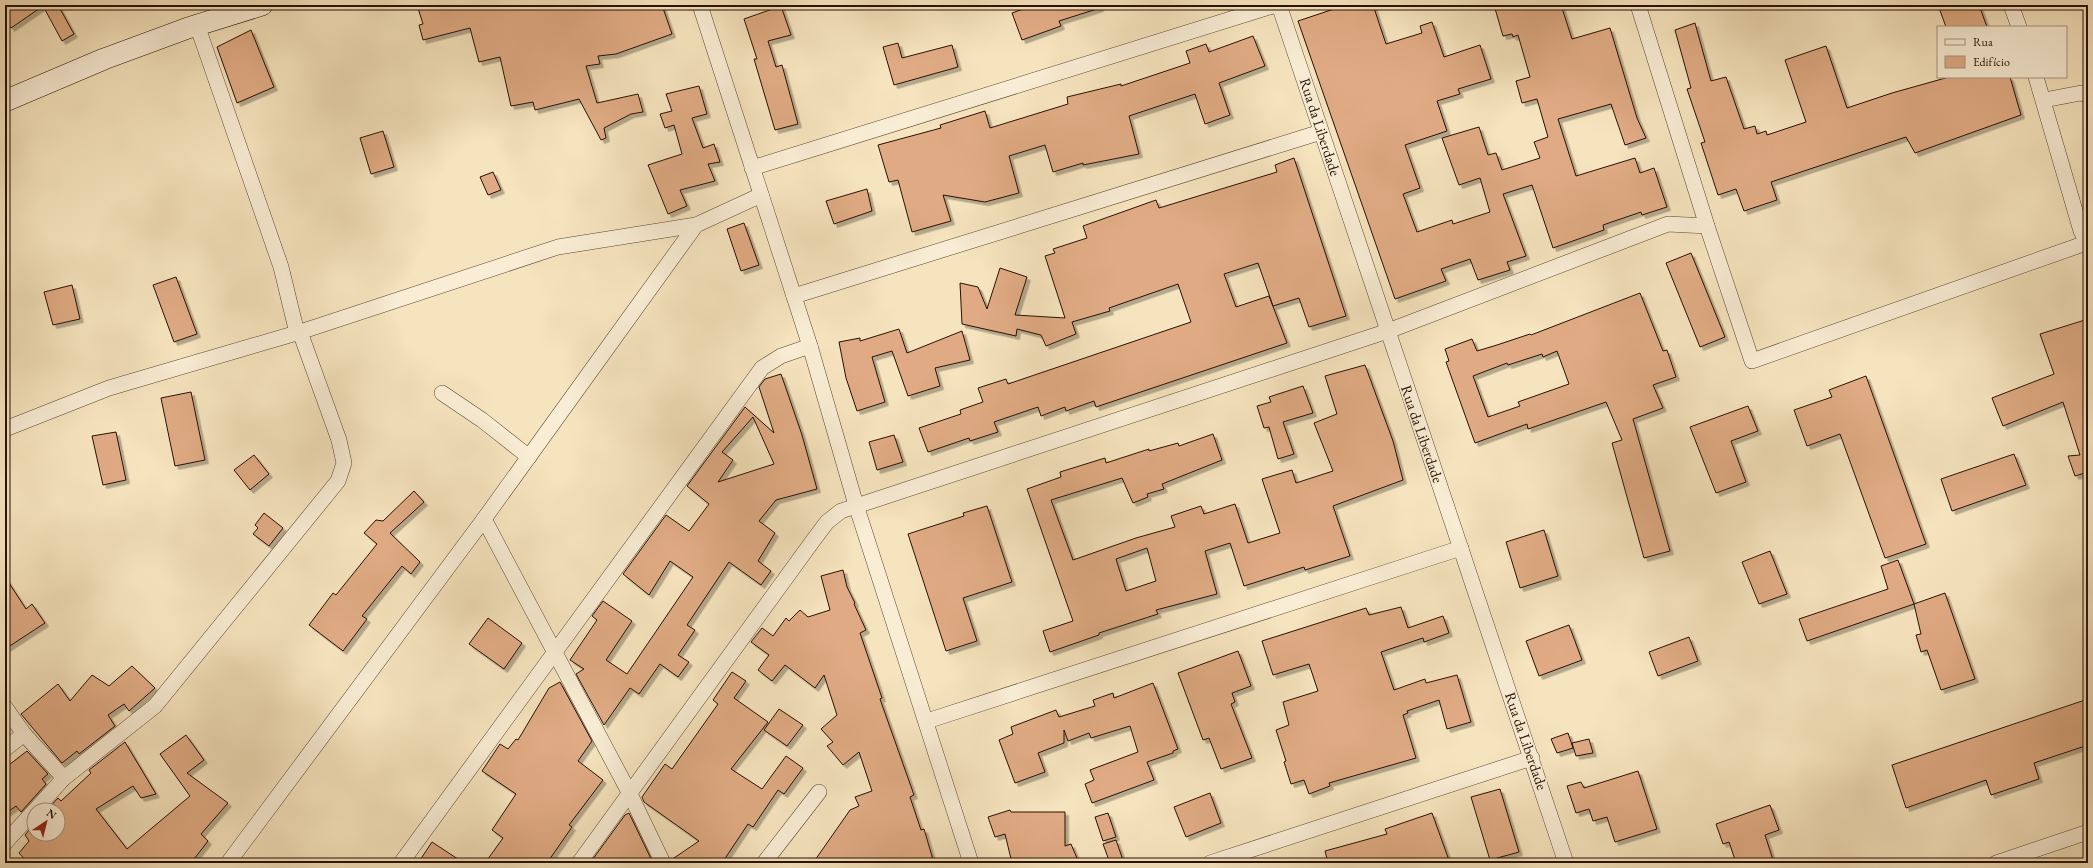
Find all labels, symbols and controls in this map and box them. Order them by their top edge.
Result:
legend [1937,26,2067,78]
text: Rua [1973,34,1993,50]
text: Edifício [1973,54,2010,70]
street label: Rua da Liberdade [1296,75,1345,179]
street label: Rua da Liberdade [1397,382,1448,485]
street label: Rua da Liberdade [1501,689,1552,792]
north arrow [26,802,66,842]
text: N [44,806,59,822]

